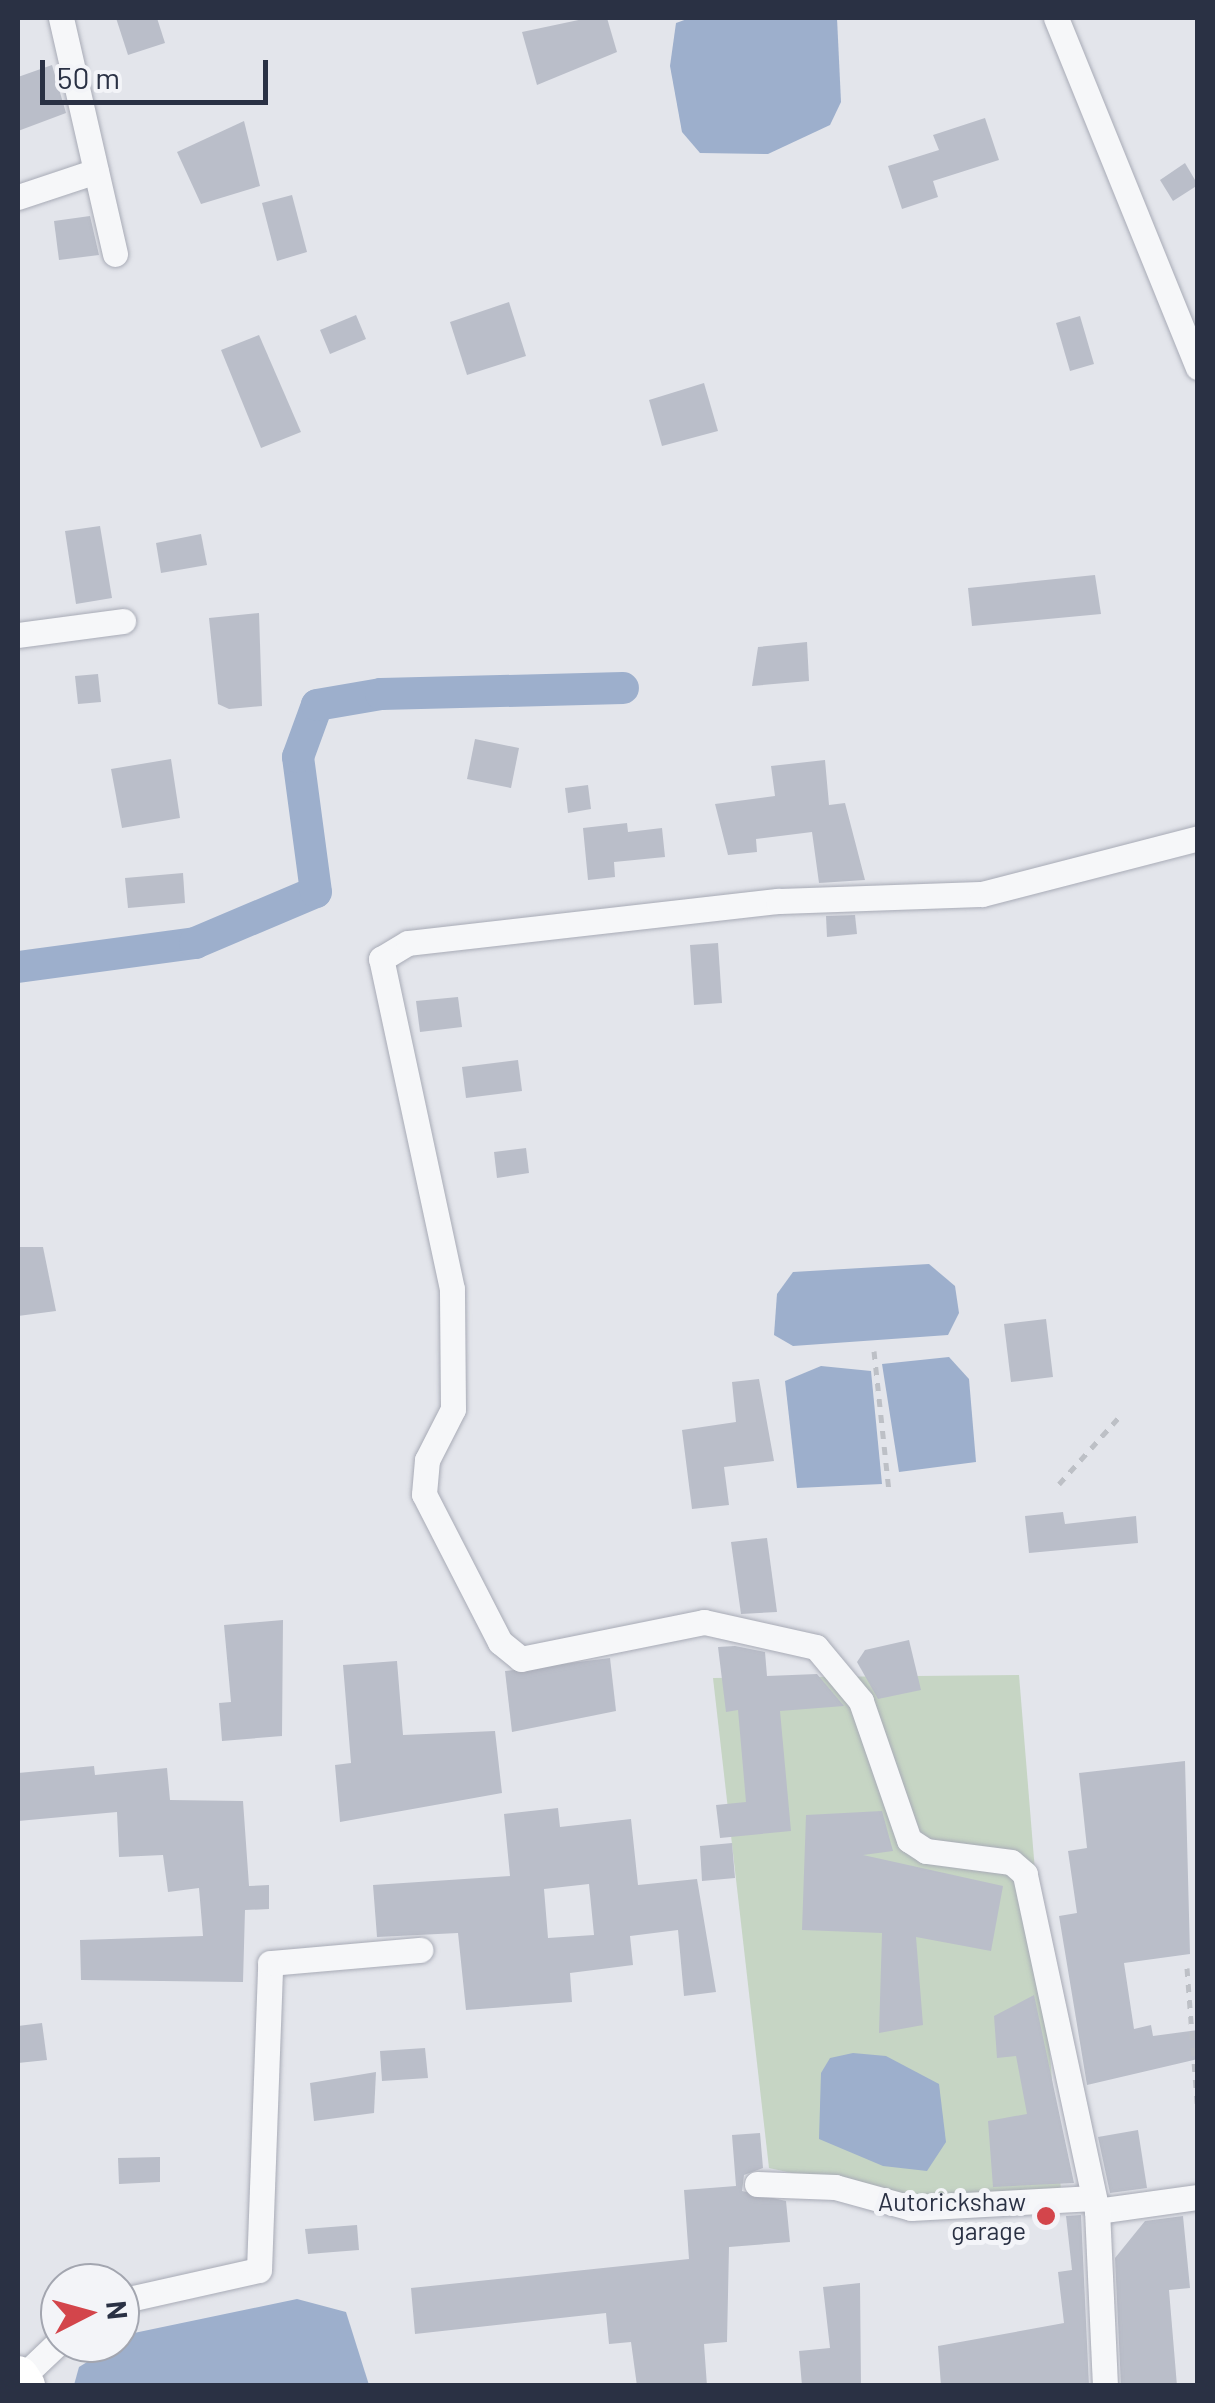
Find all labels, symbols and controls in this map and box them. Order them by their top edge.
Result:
scale bar [45,40,272,102]
text: 50 m [57,59,120,95]
place label: Autorickshaw garage [878,2187,1026,2246]
marker: Autorickshaw garage [1035,2205,1057,2227]
north arrow [40,2263,140,2363]
text: N [100,2299,136,2321]

